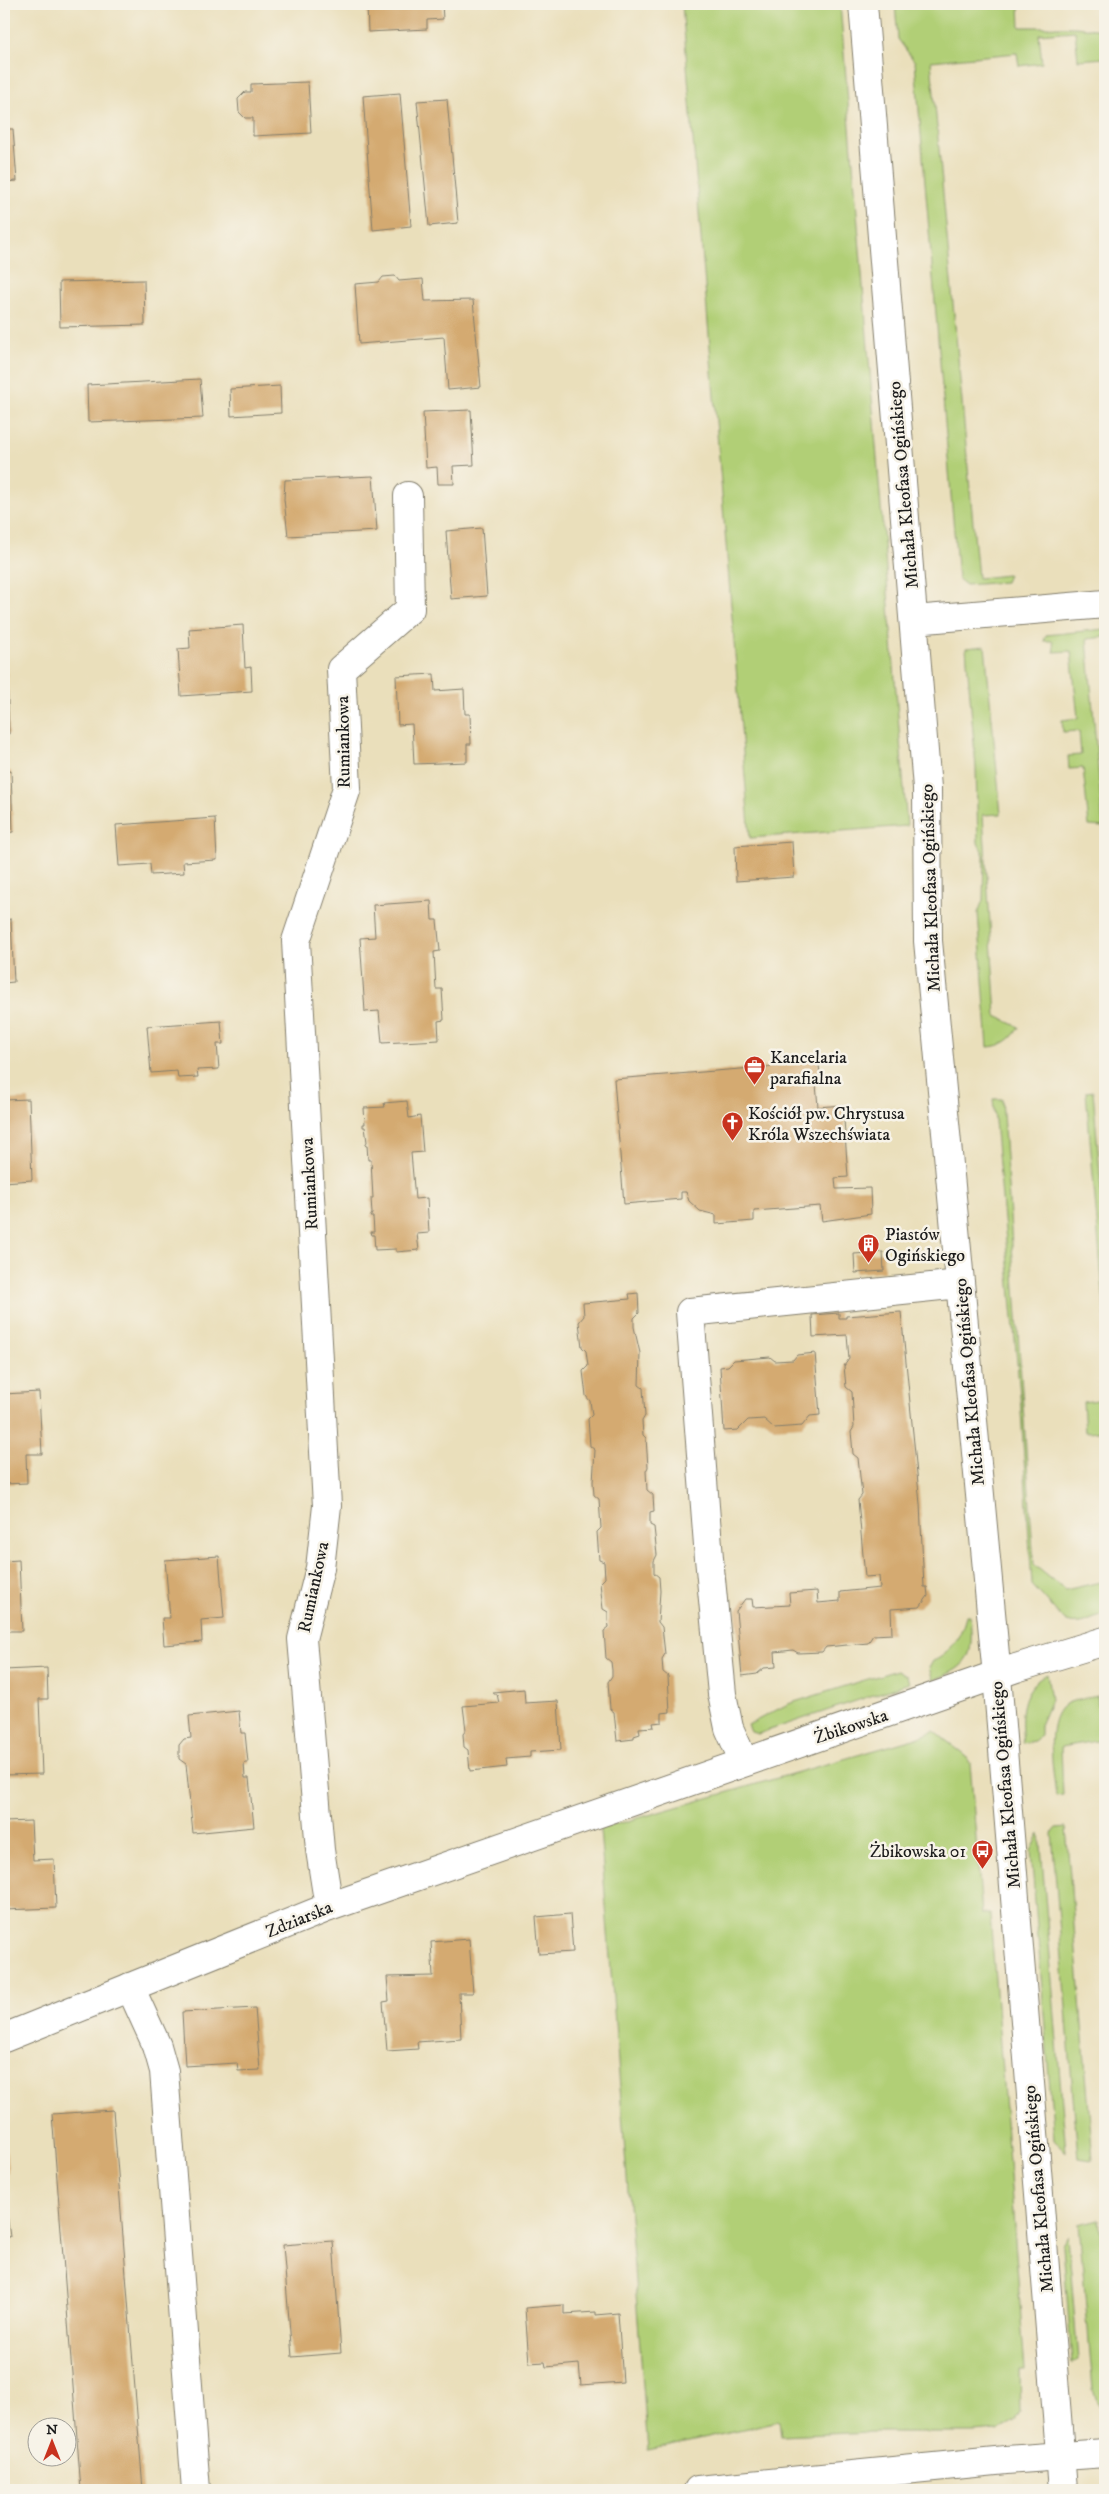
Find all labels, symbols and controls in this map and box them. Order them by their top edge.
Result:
street label: Michała Kleofasa Ogińskiego [884,380,924,589]
street label: Rumiankowa [332,695,356,788]
street label: Michała Kleofasa Ogińskiego [916,783,946,992]
place label: Kancelaria parafialna [769,1047,847,1090]
office icon: Kancelaria parafialna [742,1055,766,1086]
place label: Kościół pw. Chrystusa Króla Wszechświata [748,1103,905,1146]
church icon: Kościół pw. Chrystusa Króla Wszechświata [720,1111,744,1142]
street label: Rumiankowa [297,1137,323,1231]
place label: Piastów Ogińskiego [885,1224,965,1267]
building icon: Piastów Ogińskiego [857,1232,881,1263]
street label: Michała Kleofasa Ogińskiego [950,1277,990,1486]
street label: Rumiankowa [294,1539,334,1635]
street label: Michała Kleofasa Ogińskiego [986,1680,1026,1889]
street label: Żbikowska [812,1705,891,1749]
bus stop icon: Żbikowska 01 [970,1839,994,1870]
place label: Żbikowska 01 [870,1841,966,1863]
street label: Zdziarska [263,1897,336,1943]
street label: Michała Kleofasa Ogińskiego [1019,2084,1059,2293]
north arrow [28,2416,78,2466]
text: N [46,2421,58,2439]

